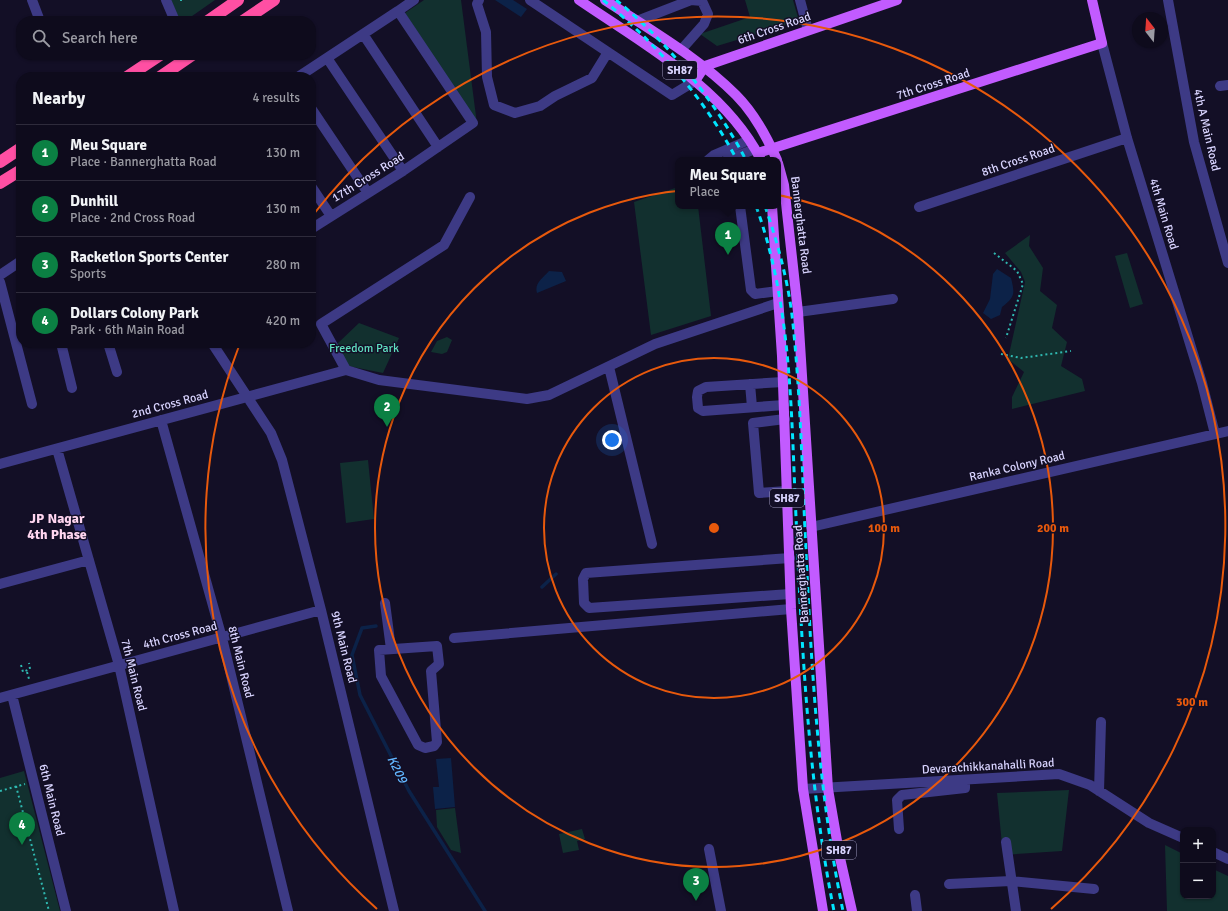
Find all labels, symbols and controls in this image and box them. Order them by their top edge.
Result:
street label: 6th Cross Road [736,9,813,48]
north arrow [1132,12,1168,48]
search box [16,16,316,60]
icon: search [30,27,52,49]
text: Search here [62,29,138,47]
road number: SH87 [663,61,697,79]
street label: 7th Cross Road [895,66,972,103]
text: Nearby [32,88,85,109]
street label: 4th A Main Road [1190,88,1223,173]
text: 4 results [252,90,300,106]
text: Meu Square [70,136,147,154]
street label: 8th Cross Road [980,141,1057,180]
text: 1 [41,145,49,161]
text: 130 m [266,145,300,161]
street label: 17th Cross Road [329,149,407,206]
text: Place · Bannerghatta Road [70,154,217,170]
popup [675,157,781,209]
text: Meu Square [689,166,767,184]
street label: Bannerghatta Road [787,175,814,275]
street label: 4th Main Road [1146,177,1181,252]
text: Place [689,184,720,200]
text: Dunhill [70,192,118,210]
text: 2 [41,201,49,217]
text: 130 m [266,201,300,217]
text: Place · 2nd Cross Road [70,210,195,226]
pin: 1 [715,222,741,255]
text: Racketlon Sports Center [70,248,228,266]
text: 3 [41,257,49,273]
text: 280 m [266,257,300,273]
text: Sports [70,266,106,282]
text: Dollars Colony Park [70,304,199,322]
text: 4 [41,313,49,329]
text: 420 m [266,313,300,329]
text: Park · 6th Main Road [70,322,185,338]
park label: Freedom Park [329,341,399,356]
street label: 2nd Cross Road [130,387,210,422]
pin: 2 [374,394,400,427]
your location [602,430,622,450]
street label: Ranka Colony Road [968,448,1066,485]
road number: SH87 [770,489,804,507]
district label: JP Nagar 4th Phase [27,510,87,543]
centre of rings [707,521,721,535]
text: 100 m [868,521,900,536]
text: 200 m [1037,521,1069,536]
street label: Bannerghatta Road [791,524,812,624]
street label: 9th Main Road [327,610,360,685]
street label: 4th Cross Road [141,618,219,653]
street label: 8th Main Road [224,625,257,700]
street label: 7th Main Road [117,638,150,713]
text: 300 m [1176,695,1208,710]
water label: K209 [383,753,411,787]
street label: Devarachikkanahalli Road [921,756,1055,777]
street label: 6th Main Road [35,763,68,838]
pin: 4 [9,812,35,845]
map controls [1180,827,1216,899]
button: + [1180,827,1216,863]
road number: SH87 [822,841,856,859]
button: − [1180,863,1216,899]
pin: 3 [683,868,709,901]

